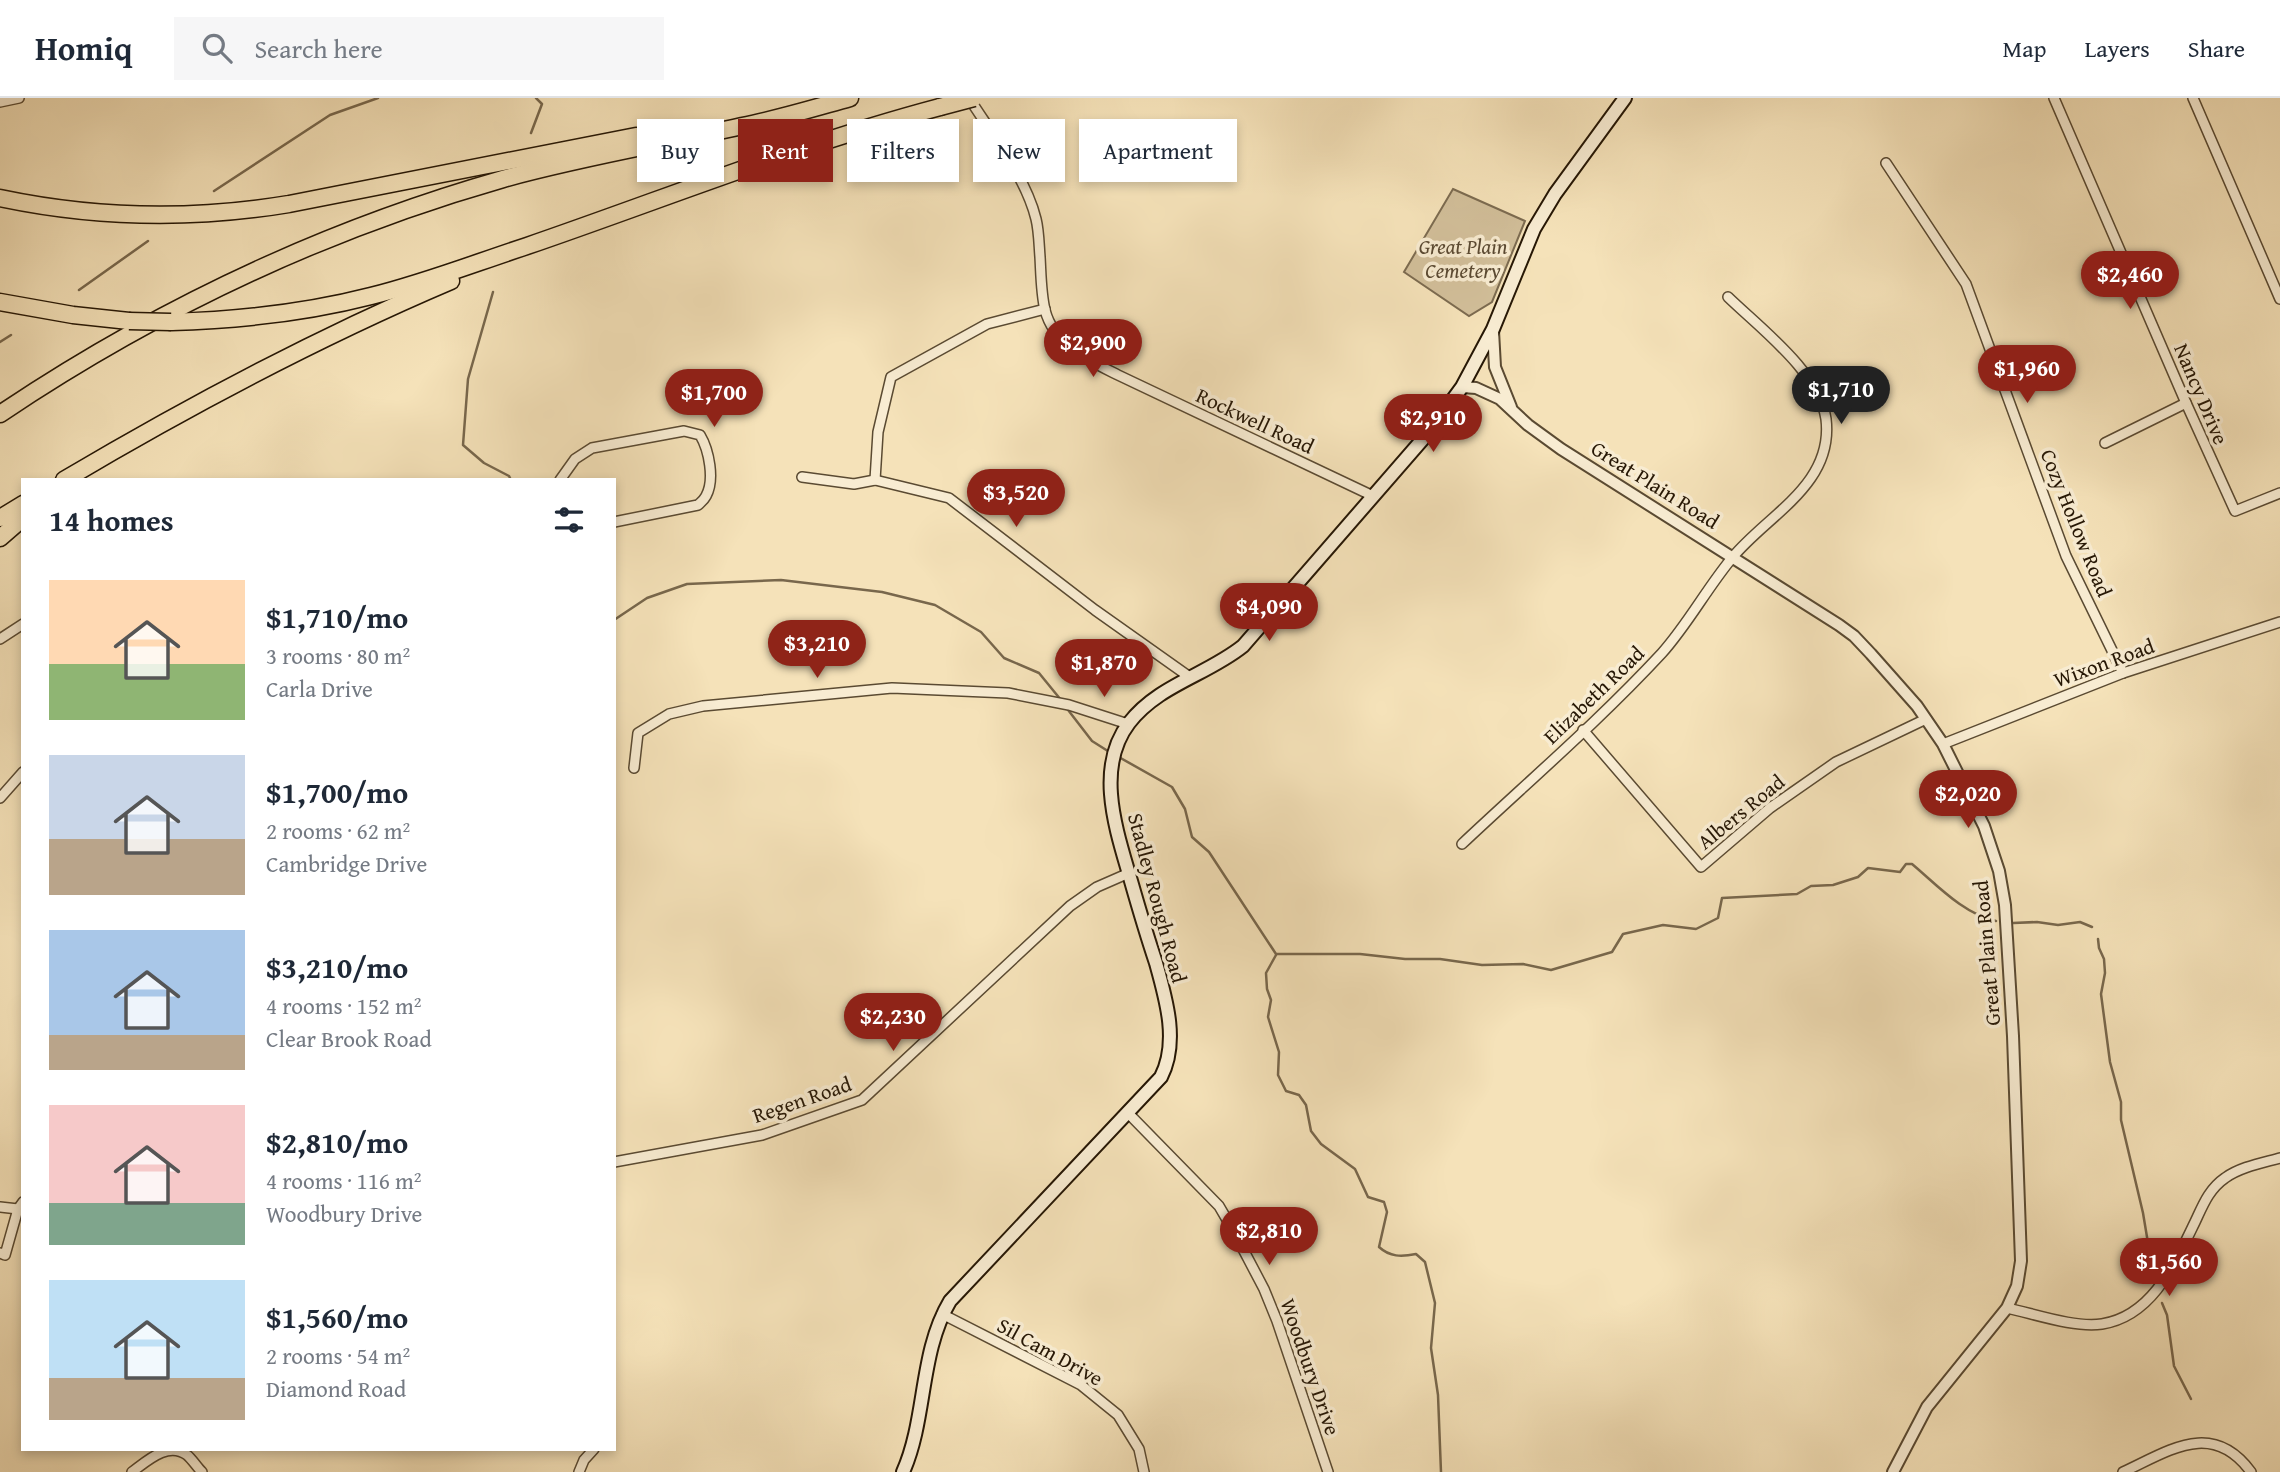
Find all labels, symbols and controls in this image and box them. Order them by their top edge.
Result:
search box [174,17,664,80]
text: Homiq [35,24,132,72]
icon: search [198,29,236,67]
text: Search here [254,29,383,68]
text: Map [2003,31,2046,66]
text: Layers [2084,31,2150,66]
text: Share [2188,31,2245,66]
chip: Buy [637,119,724,182]
chip: Rent [738,119,833,182]
chip: Filters [847,119,959,182]
chip: New [973,119,1065,182]
chip: Apartment [1079,119,1237,182]
park label: Great Plain Cemetery [1419,231,1508,286]
pin: $2,460 [2073,252,2187,311]
text: $2,460 [2097,257,2163,290]
pin: $2,900 [1036,320,1150,379]
text: $2,900 [1060,325,1126,358]
street label: Nancy Drive [2166,339,2237,449]
pin: $1,960 [1970,345,2084,405]
text: $1,960 [1994,351,2060,384]
pin: $1,710 [1784,366,1898,426]
pin: $1,700 [657,370,771,429]
text: $1,710 [1808,372,1874,405]
text: $1,700 [681,375,747,408]
street label: Rockwell Road [1191,380,1320,462]
pin: $2,910 [1376,394,1490,454]
text: $2,910 [1400,400,1466,433]
street label: Great Plain Road [1585,433,1726,537]
street label: Cozy Hollow Road [2033,444,2120,602]
pin: $3,520 [959,470,1073,529]
text: $3,520 [983,475,1049,508]
text: 14 homes [49,498,174,542]
icon: filters [550,501,588,539]
pin: $4,090 [1212,584,1326,643]
text: $4,090 [1236,589,1302,622]
text: $1,710/mo [266,595,408,639]
icon: home [105,608,189,692]
pin: $3,210 [760,620,874,680]
text: $3,210 [784,626,850,659]
street label: Wixon Road [2049,630,2159,695]
street label: Elizabeth Road [1536,638,1652,751]
text: 3 rooms · 80 m² [266,639,410,672]
pin: $1,870 [1047,640,1161,699]
text: $1,870 [1071,645,1137,678]
text: Carla Drive [266,672,373,705]
street label: Albers Road [1690,766,1792,857]
text: $1,700/mo [266,770,408,814]
pin: $2,020 [1911,770,2025,830]
text: $2,020 [1935,776,2001,809]
icon: home [105,783,189,867]
street label: Stadley Rough Road [1120,810,1195,987]
text: 2 rooms · 62 m² [266,814,410,847]
text: Cambridge Drive [266,847,427,880]
street label: Great Plain Road [1965,878,2008,1027]
text: $3,210/mo [266,945,408,989]
icon: home [105,958,189,1042]
text: 4 rooms · 152 m² [266,989,421,1022]
pin: $2,230 [836,993,950,1053]
text: $2,230 [860,999,926,1032]
text: Clear Brook Road [266,1022,432,1055]
street label: Regen Road [748,1068,856,1131]
text: $2,810/mo [266,1120,408,1164]
icon: home [105,1133,189,1217]
text: 4 rooms · 116 m² [266,1164,421,1197]
text: Woodbury Drive [266,1197,422,1230]
pin: $2,810 [1212,1208,1326,1267]
text: $2,810 [1236,1213,1302,1246]
pin: $1,560 [2112,1238,2226,1298]
text: $1,560 [2136,1244,2202,1277]
street label: Woodbury Drive [1273,1294,1348,1440]
text: $1,560/mo [266,1295,408,1339]
icon: home [105,1308,189,1392]
street label: Sil Cam Drive [992,1310,1109,1394]
text: 2 rooms · 54 m² [266,1339,410,1372]
text: Diamond Road [266,1372,406,1405]

